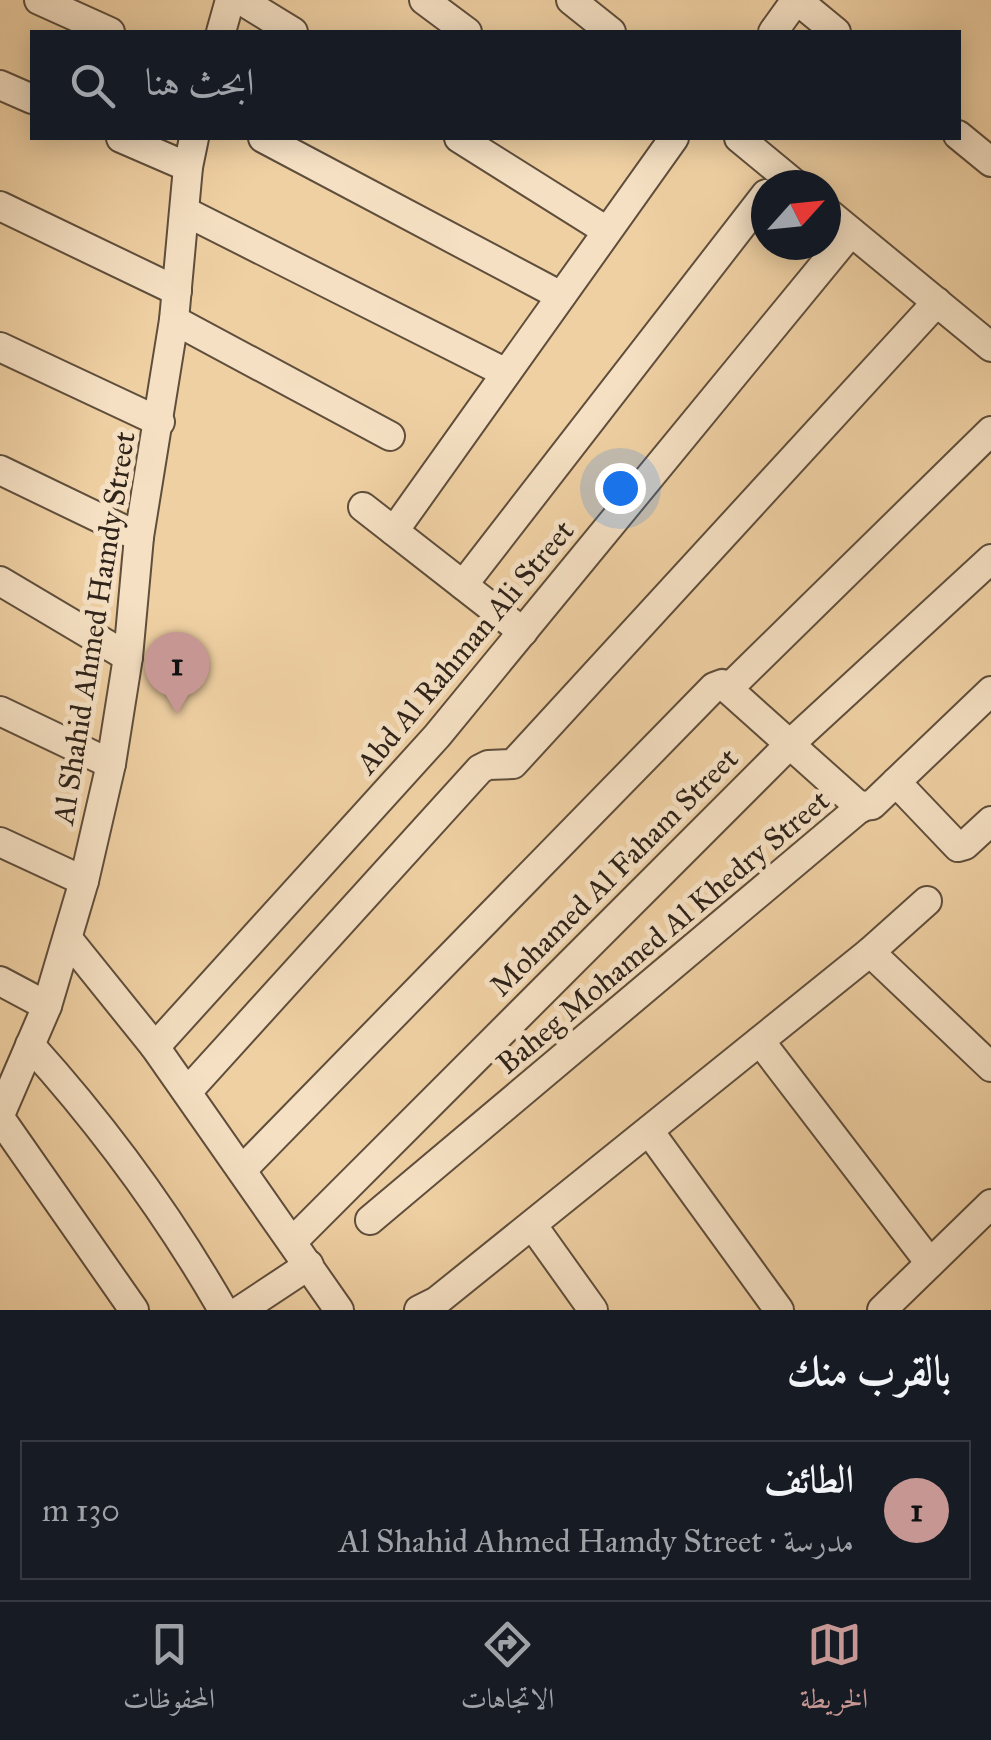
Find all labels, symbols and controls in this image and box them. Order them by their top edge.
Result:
search box [30,30,961,140]
icon: search [65,58,120,113]
text: ابحث هنا [145,59,255,105]
north arrow [751,170,841,260]
street label: Al Shahid Ahmed Hamdy Street [45,429,143,829]
your location [595,463,646,514]
street label: Abd Al Rahman Ali Street [347,513,582,783]
pin: 1 [144,632,210,714]
street label: Mohamed Al Faham Street [482,740,746,1004]
street label: Baheg Mohamed Al Khedry Street [490,782,837,1082]
text: بالقرب منك [787,1345,951,1397]
text: الطائف [764,1456,854,1502]
text: 130 m [42,1491,120,1530]
text: 1 [910,1491,923,1530]
text: مدرسة · Al Shahid Ahmed Hamdy Street [339,1522,854,1561]
tab: المحفوظات [123,1617,215,1726]
tab: الاتجاهات [461,1617,554,1726]
tab: الخريطة [800,1617,868,1726]

